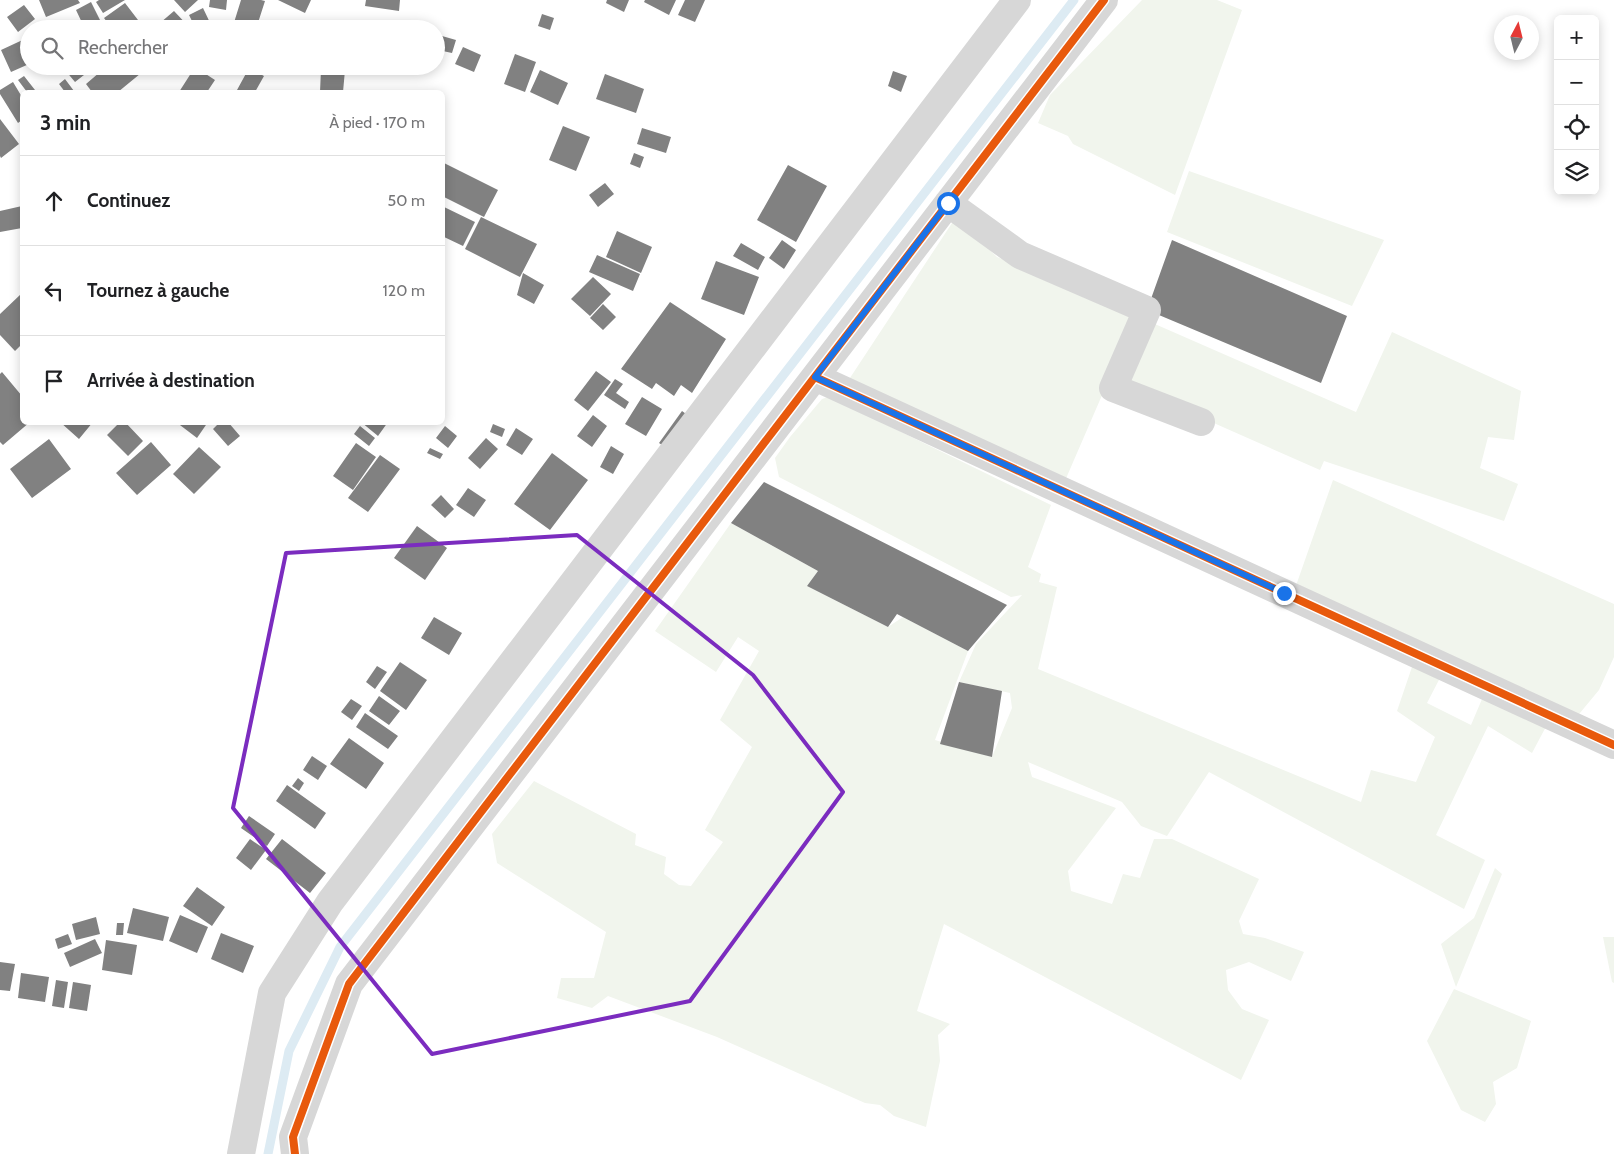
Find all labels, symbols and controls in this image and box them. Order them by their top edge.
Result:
north arrow [1494,15,1539,60]
map controls [1554,15,1599,195]
button: + [1554,15,1599,60]
search box [20,20,445,75]
icon: search [38,34,66,62]
text: Rechercher [78,36,168,59]
button: − [1554,60,1599,105]
button: locate [1554,105,1599,150]
text: 3 min [40,110,91,135]
text: À pied · 170 m [329,113,425,132]
button: layers [1554,150,1599,195]
icon: ahead [40,187,68,215]
text: Continuez [87,189,170,212]
text: 50 m [388,191,425,210]
route start [937,192,960,215]
icon: left [40,277,68,305]
text: Tournez à gauche [87,279,229,302]
text: 120 m [383,281,425,300]
icon: arrive [40,367,68,395]
text: Arrivée à destination [87,369,255,392]
route end [1273,582,1296,605]

